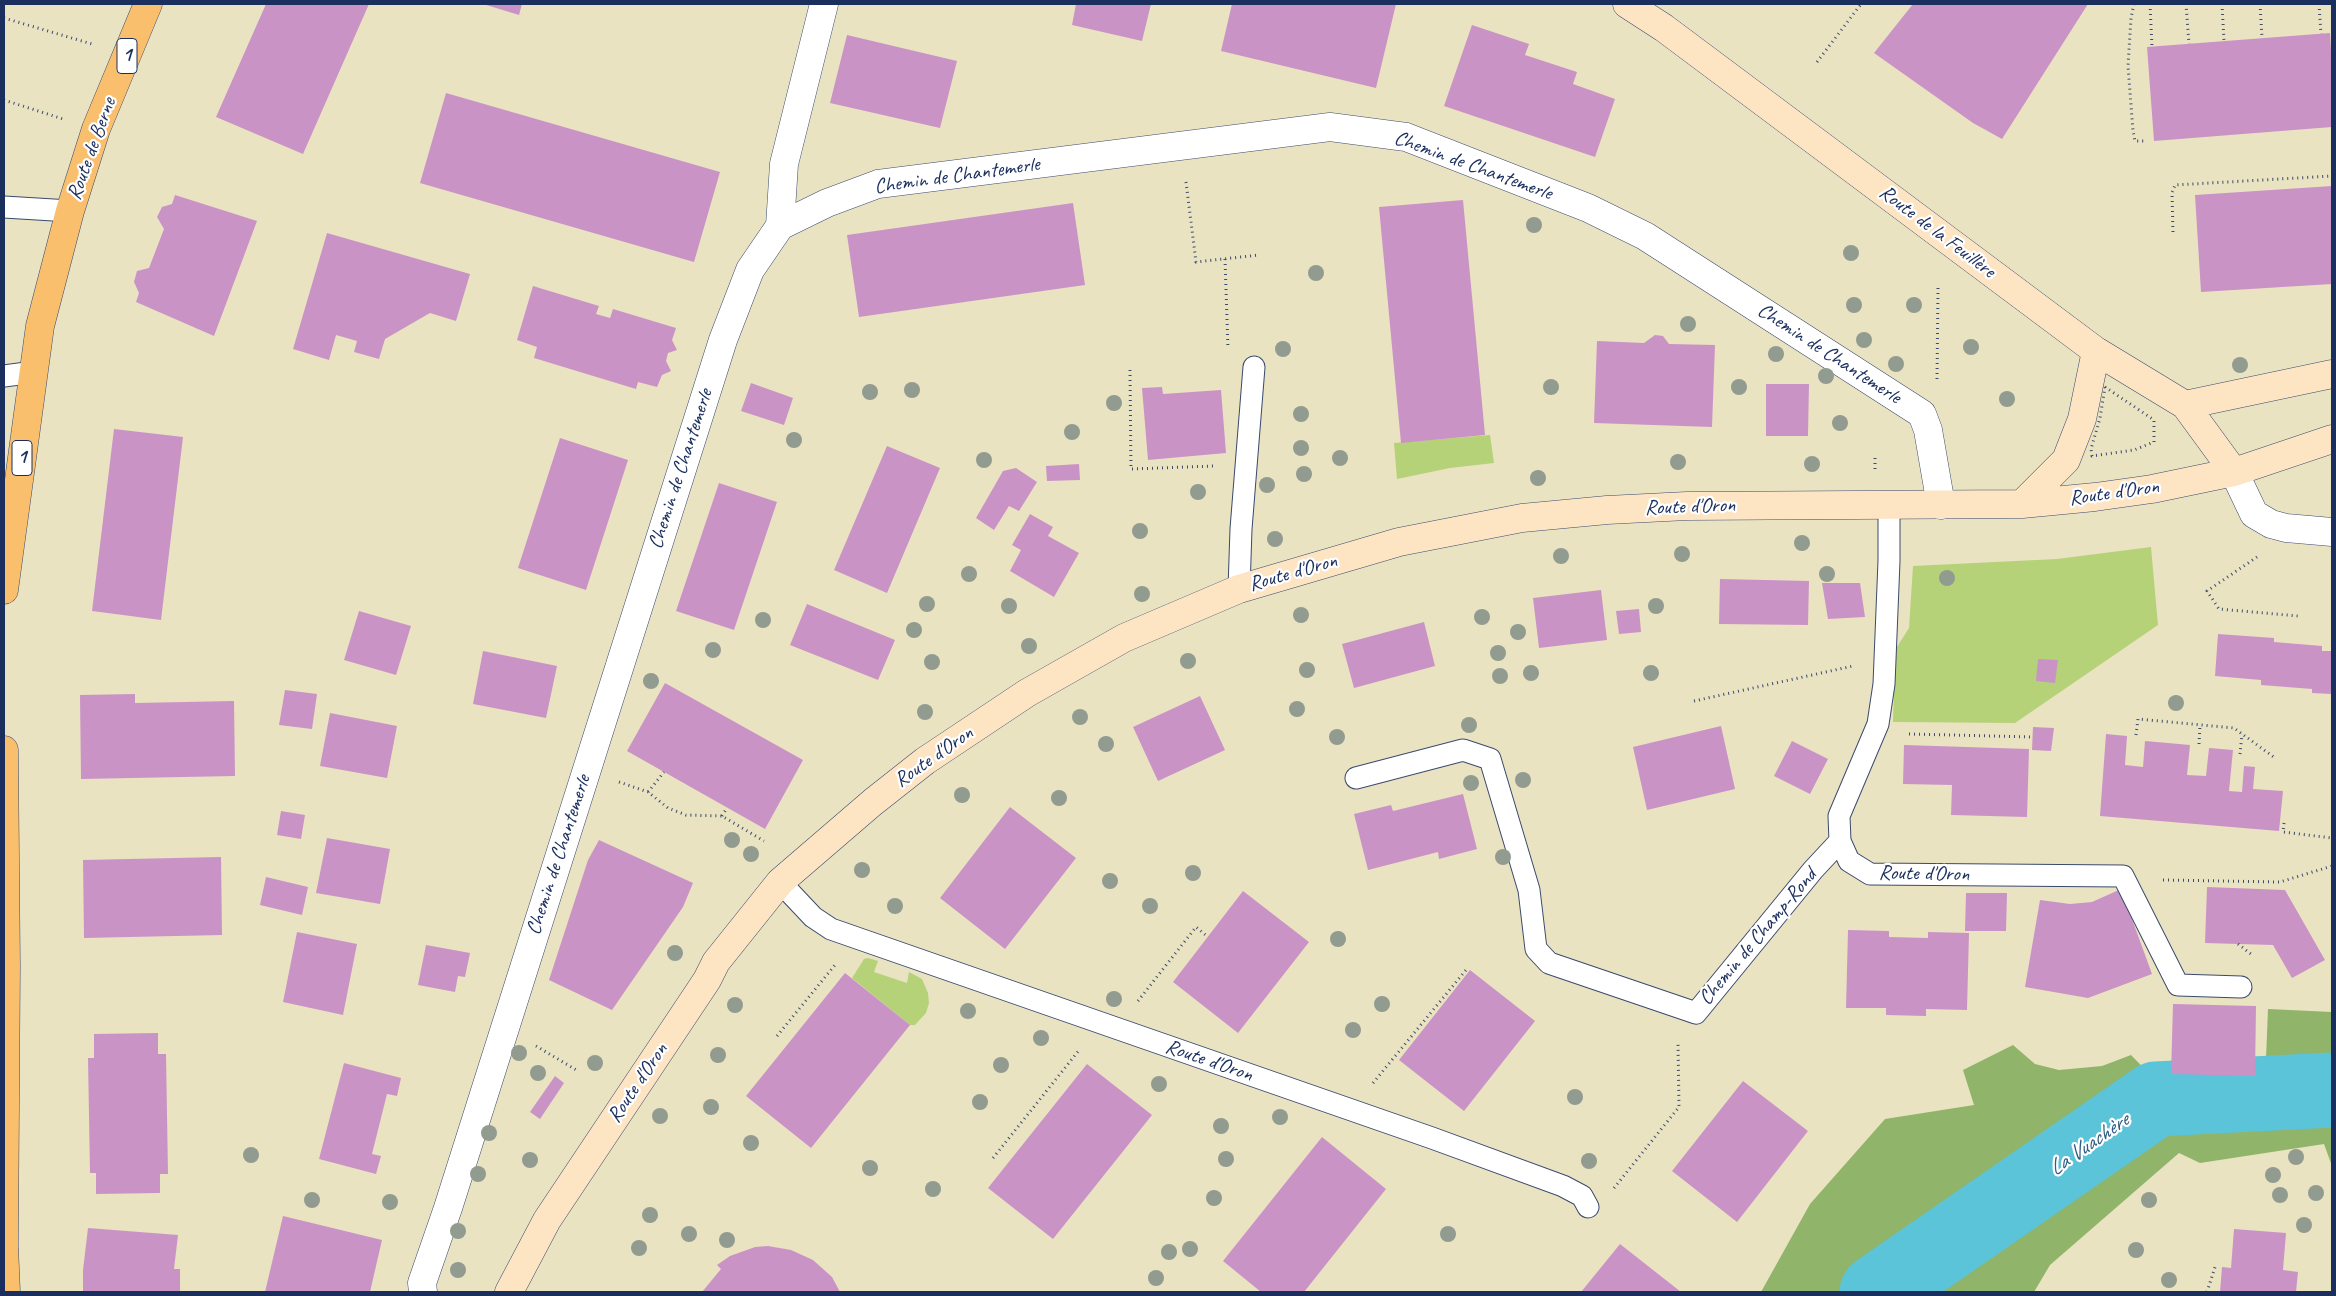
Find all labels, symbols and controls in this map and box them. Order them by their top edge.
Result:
road number: 1 [117,38,137,74]
street label: Route de Berne [62,94,122,204]
street label: Chemin de Chantemerle [1390,126,1556,206]
street label: Chemin de Chantemerle [873,152,1041,200]
street label: Route de la Feuillère [1874,180,2000,284]
street label: Chemin de Chantemerle [1752,298,1906,410]
street label: Chemin de Chantemerle [643,386,719,552]
road number: 1 [12,440,32,476]
street label: Route d'Oron [2067,474,2161,512]
street label: Route d'Oron [1644,493,1736,521]
street label: Route d'Oron [1246,548,1340,598]
street label: Route d'Oron [890,721,978,793]
street label: Chemin de Chantemerle [521,772,597,938]
street label: Route d'Oron [1878,861,1970,887]
street label: Chemin de Champ-Rond [1694,864,1822,1010]
street label: Route d'Oron [1162,1034,1256,1088]
street label: Route d'Oron [602,1038,674,1128]
water label: La Vuachère [2044,1108,2134,1182]

